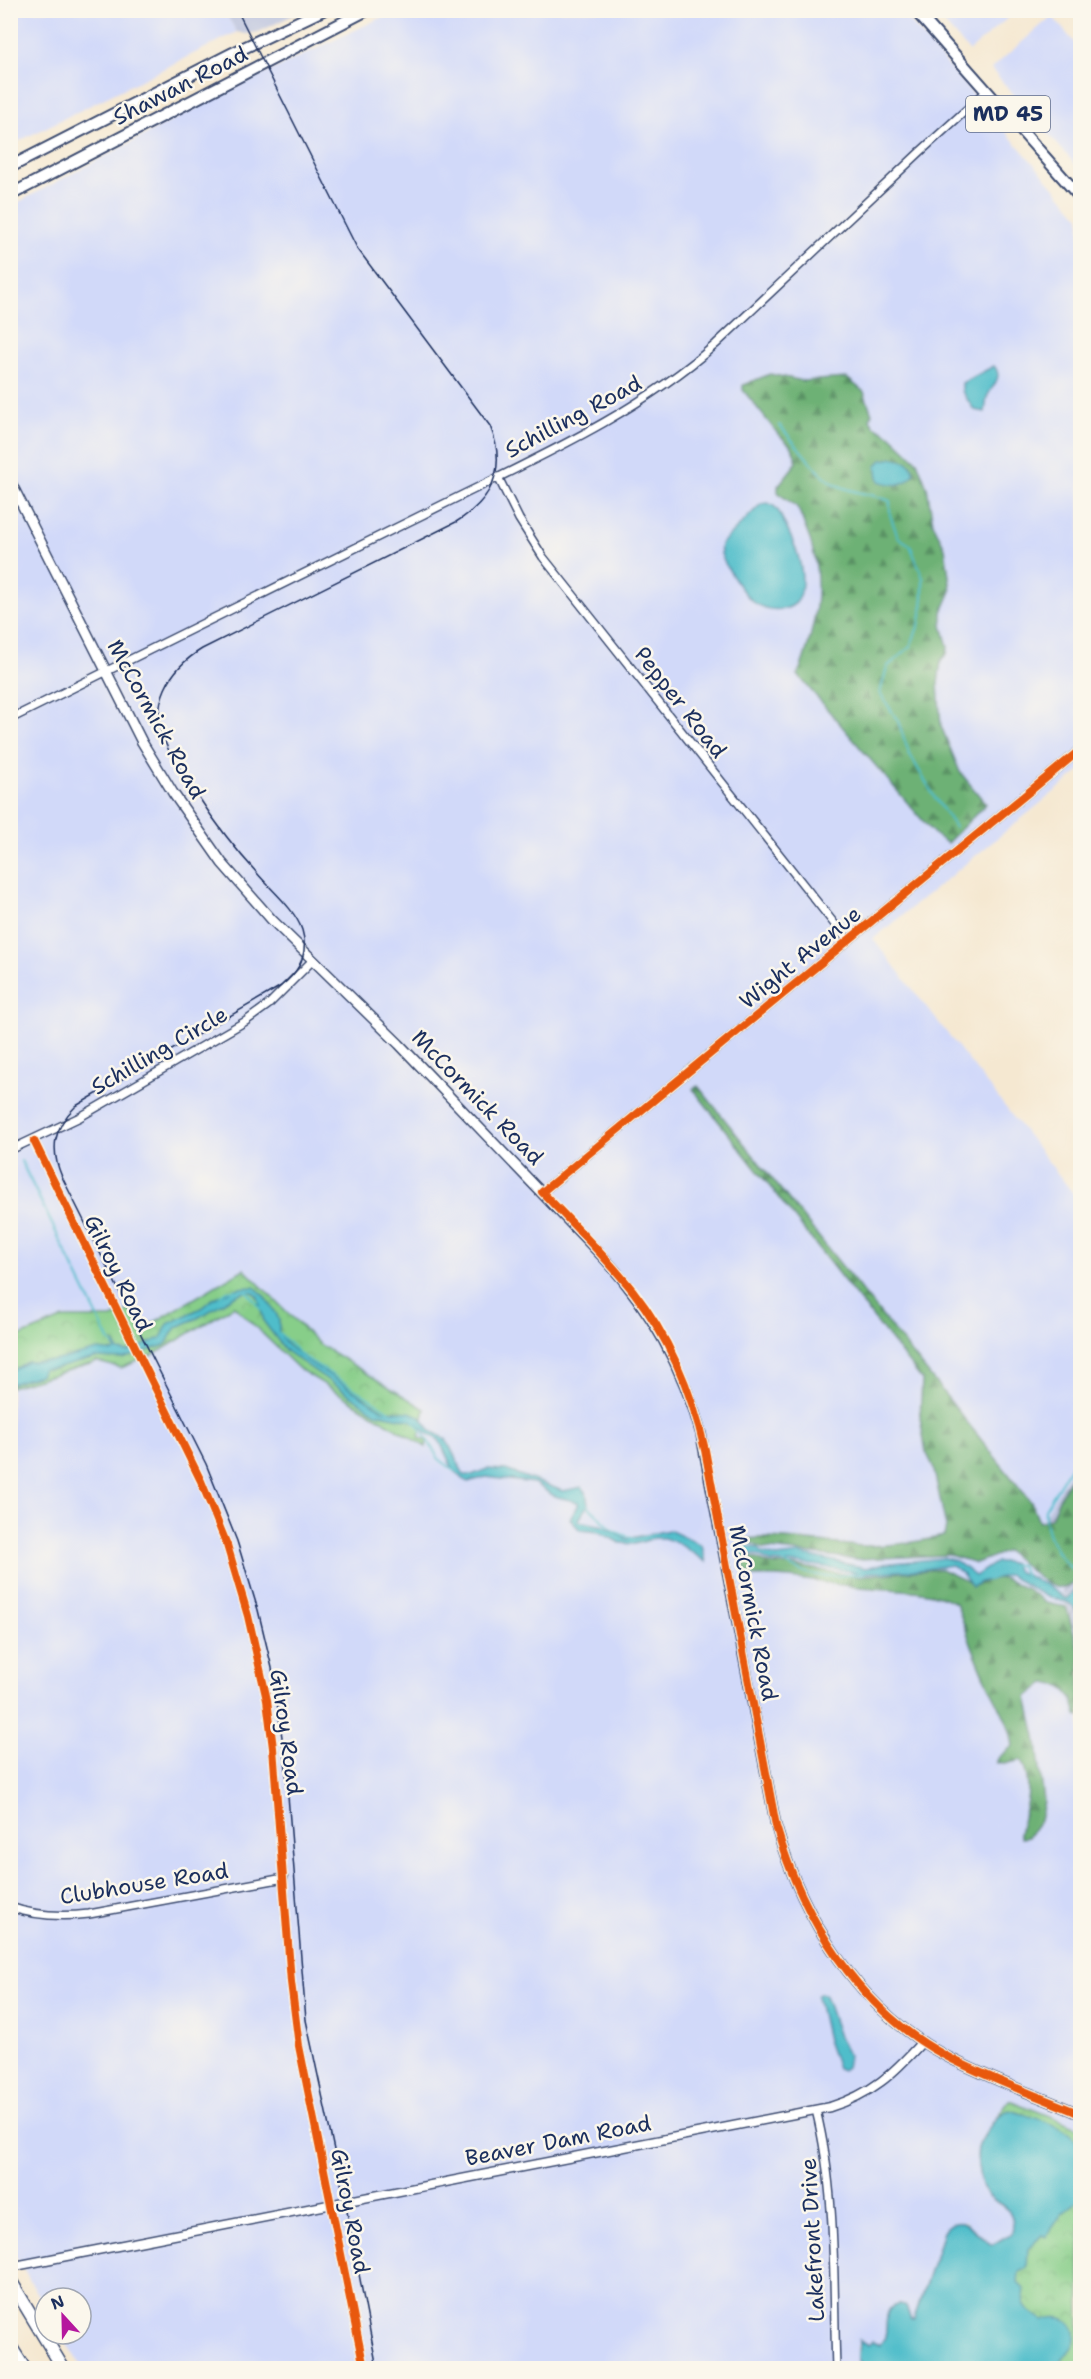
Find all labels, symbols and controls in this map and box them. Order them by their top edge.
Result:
street label: Shawan Road [108,39,253,132]
road number: MD 45 [966,96,1050,132]
street label: Schilling Road [500,368,647,465]
street label: McCormick Road [101,634,212,804]
street label: Pepper Road [628,641,733,764]
street label: Wight Avenue [733,899,867,1015]
street label: Schilling Circle [86,1000,233,1101]
street label: McCormick Road [405,1023,550,1172]
street label: Gilroy Road [78,1210,159,1337]
street label: McCormick Road [722,1523,785,1703]
street label: Gilroy Road [263,1667,310,1797]
street label: Clubhouse Road [58,1856,230,1911]
street label: Beaver Dam Road [463,2108,654,2173]
street label: Gilroy Road [324,2146,377,2276]
street label: Lakefront Drive [794,2157,831,2323]
north arrow [33,2286,93,2346]
text: N [48,2290,67,2315]

